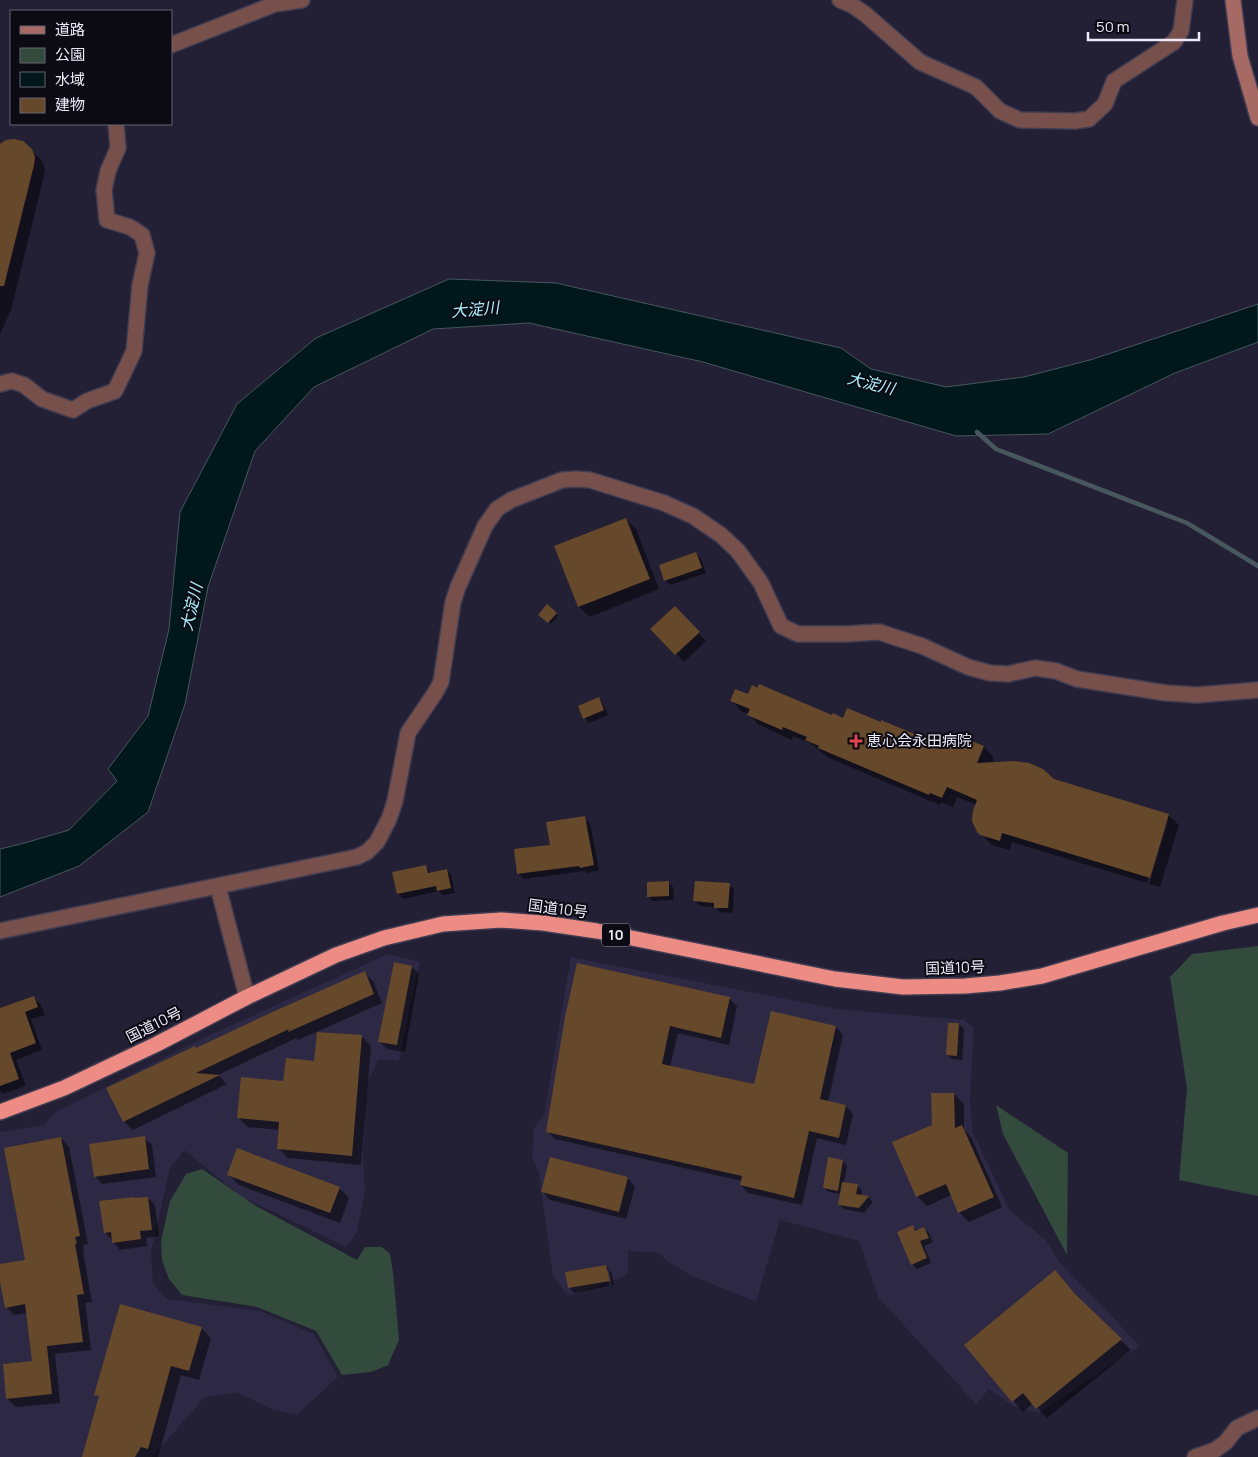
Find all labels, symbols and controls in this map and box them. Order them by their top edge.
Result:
legend [10,10,172,125]
scale bar [1088,10,1199,42]
text: 50 m [1096,16,1130,37]
text: 道路 [55,19,85,40]
text: 公園 [55,44,85,65]
text: 水域 [55,69,85,90]
text: 建物 [55,94,85,115]
water label: 大淀川 [450,296,502,322]
water label: 大淀川 [845,367,899,400]
water label: 大淀川 [175,579,208,633]
place label: 恵心会永田病院 [867,730,972,751]
marker: 恵心会永田病院 [849,734,863,748]
street label: 国道10号 [527,894,589,923]
road number: 10 [602,924,630,946]
street label: 国道10号 [925,956,985,979]
street label: 国道10号 [122,1002,185,1048]

